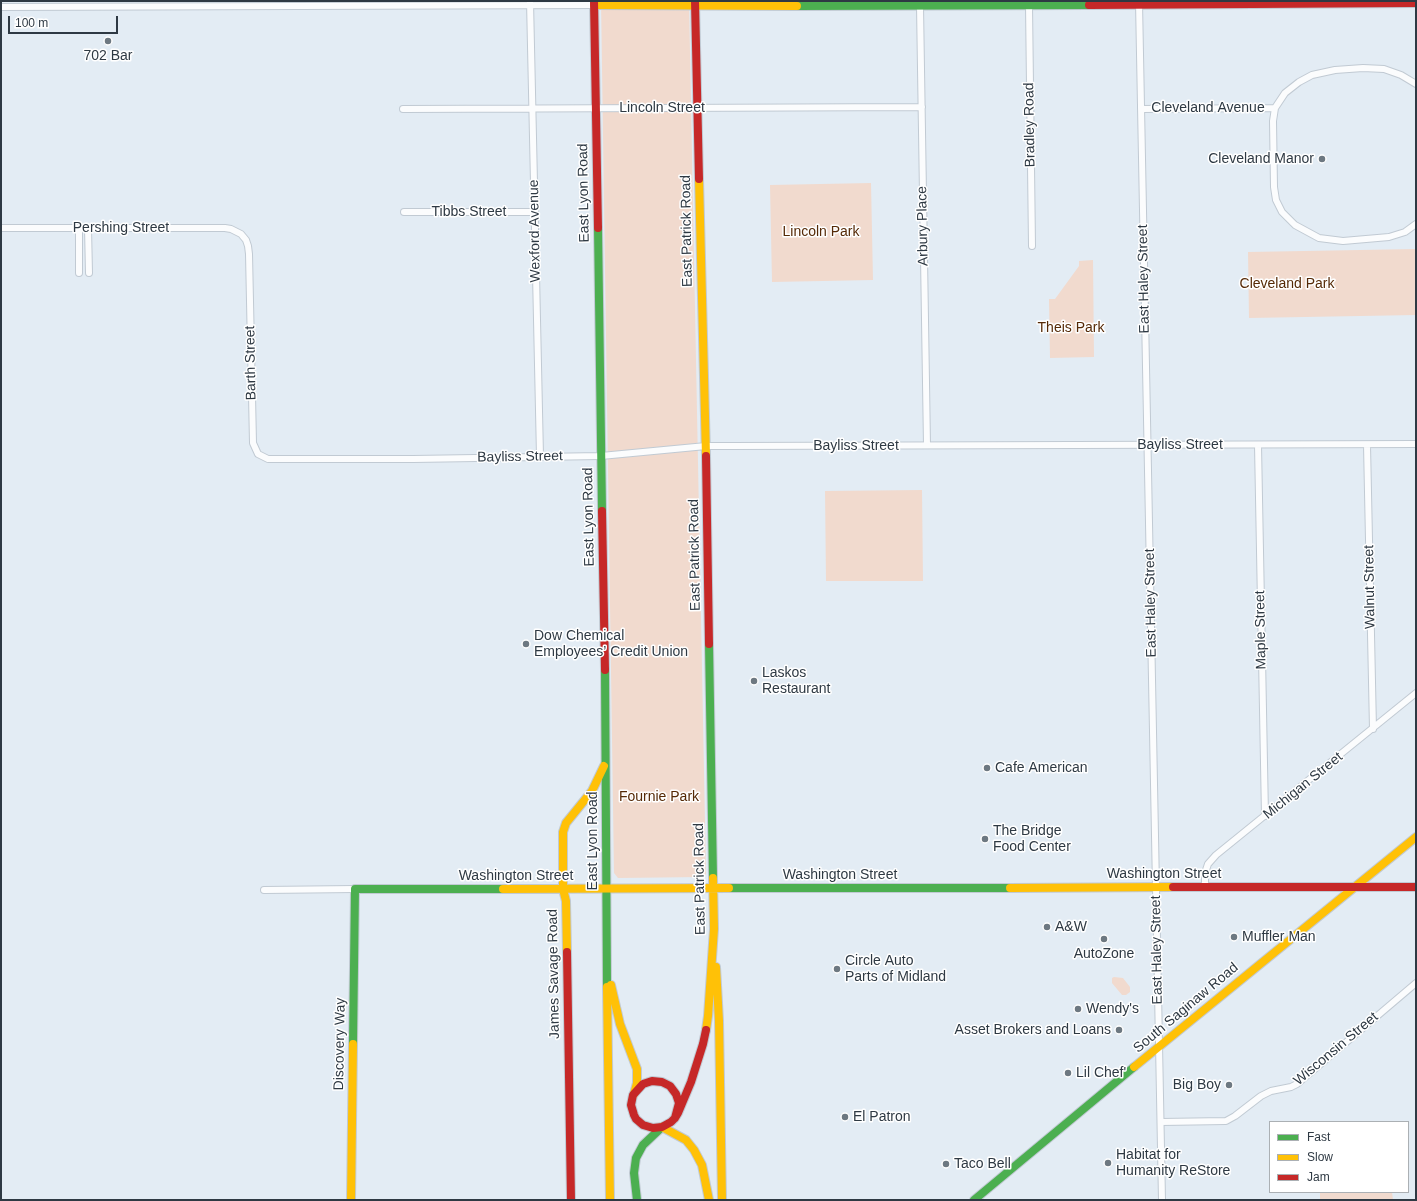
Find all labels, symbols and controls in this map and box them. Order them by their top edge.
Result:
scale bar [10,8,120,34]
text: 100 m [15,16,48,30]
marker: 702 Bar [103,36,113,46]
place label: 702 Bar [83,48,133,64]
street label: Bradley Road [1021,82,1039,168]
street label: Lincoln Street [619,100,705,116]
street label: Cleveland Avenue [1151,100,1265,116]
street label: East Lyon Road [575,143,593,243]
place label: Cleveland Manor [1208,151,1314,167]
marker: Cleveland Manor [1317,154,1327,164]
street label: East Patrick Road [678,175,696,287]
street label: Wexford Avenue [526,179,544,283]
street label: Arbury Place [914,186,932,266]
street label: Tibbs Street [432,204,506,220]
street label: Pershing Street [73,220,169,236]
park label: Lincoln Park [782,224,860,240]
street label: East Haley Street [1135,224,1153,334]
park label: Cleveland Park [1240,276,1334,292]
park label: Theis Park [1038,320,1104,336]
street label: Barth Street [242,326,260,400]
street label: Bayliss Street [1137,437,1223,453]
street label: Bayliss Street [813,438,899,454]
street label: Bayliss Street [477,448,563,466]
street label: East Lyon Road [580,467,598,567]
street label: East Patrick Road [686,499,704,611]
street label: Walnut Street [1361,545,1379,629]
street label: East Haley Street [1142,548,1160,658]
street label: Maple Street [1252,590,1270,670]
place label: Dow Chemical Employees’ Credit Union [534,628,688,660]
marker: Dow Chemical Employees’ Credit Union [521,639,531,649]
place label: Laskos Restaurant [762,665,830,698]
marker: Laskos Restaurant [749,676,759,686]
street label: Michigan Street [1260,749,1346,823]
place label: Cafe American [995,760,1088,776]
marker: Cafe American [982,763,992,773]
park label: Fournie Park [619,789,699,805]
street label: East Lyon Road [585,791,601,891]
street label: East Patrick Road [691,823,709,935]
place label: The Bridge Food Center [993,823,1071,856]
marker: The Bridge Food Center [980,834,990,844]
street label: Washington Street [1107,866,1221,882]
street label: Washington Street [783,867,897,883]
street label: Washington Street [459,868,573,884]
street label: East Haley Street [1148,895,1166,1005]
street label: James Savage Road [544,909,564,1039]
place label: A&W [1055,919,1087,935]
marker: A&W [1042,922,1052,932]
place label: Muffler Man [1242,929,1316,945]
marker: Muffler Man [1229,932,1239,942]
marker: AutoZone [1099,934,1109,944]
place label: AutoZone [1074,946,1134,962]
place label: Circle Auto Parts of Midland [845,953,946,986]
street label: South Saginaw Road [1130,959,1242,1057]
marker: Circle Auto Parts of Midland [832,964,842,974]
street label: Discovery Way [331,997,349,1091]
place label: Wendy's [1086,1001,1139,1017]
marker: Wendy's [1073,1004,1083,1014]
street label: Wisconsin Street [1290,1009,1382,1089]
place label: Asset Brokers and Loans [955,1022,1111,1038]
marker: Asset Brokers and Loans [1114,1025,1124,1035]
place label: Lil Chef' [1076,1065,1126,1081]
marker: Lil Chef' [1063,1068,1073,1078]
place label: Big Boy [1173,1077,1221,1093]
marker: Big Boy [1224,1080,1234,1090]
place label: El Patron [853,1109,911,1125]
marker: El Patron [840,1112,850,1122]
legend [1269,1121,1409,1193]
text: Fast [1307,1130,1330,1144]
place label: Habitat for Humanity ReStore [1116,1147,1230,1180]
text: Slow [1307,1150,1333,1164]
place label: Taco Bell [954,1156,1011,1172]
marker: Habitat for Humanity ReStore [1103,1158,1113,1168]
marker: Taco Bell [941,1159,951,1169]
text: Jam [1307,1170,1330,1184]

